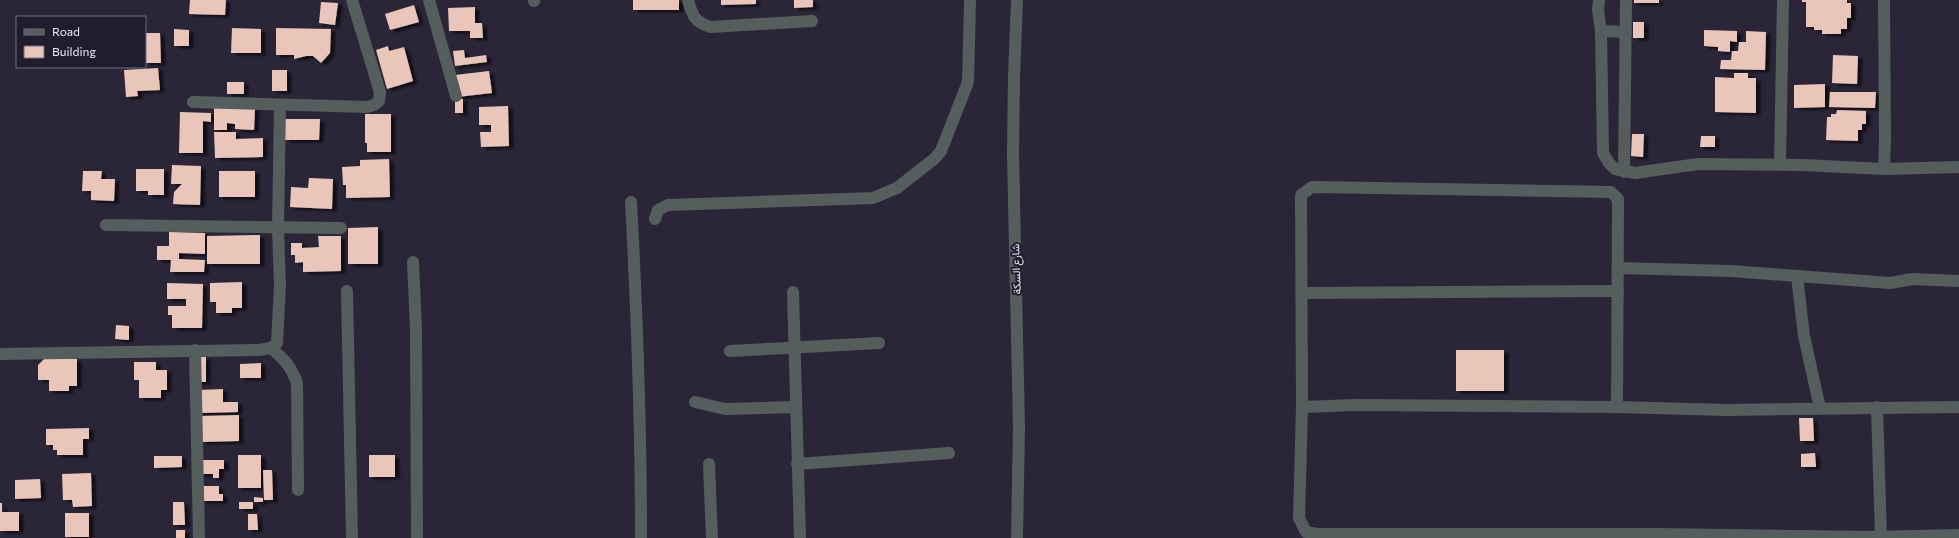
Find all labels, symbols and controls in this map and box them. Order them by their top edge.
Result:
legend [16,16,146,68]
text: Road [52,24,80,38]
text: Building [52,44,96,58]
street label: شارع السكة [1008,243,1025,295]

